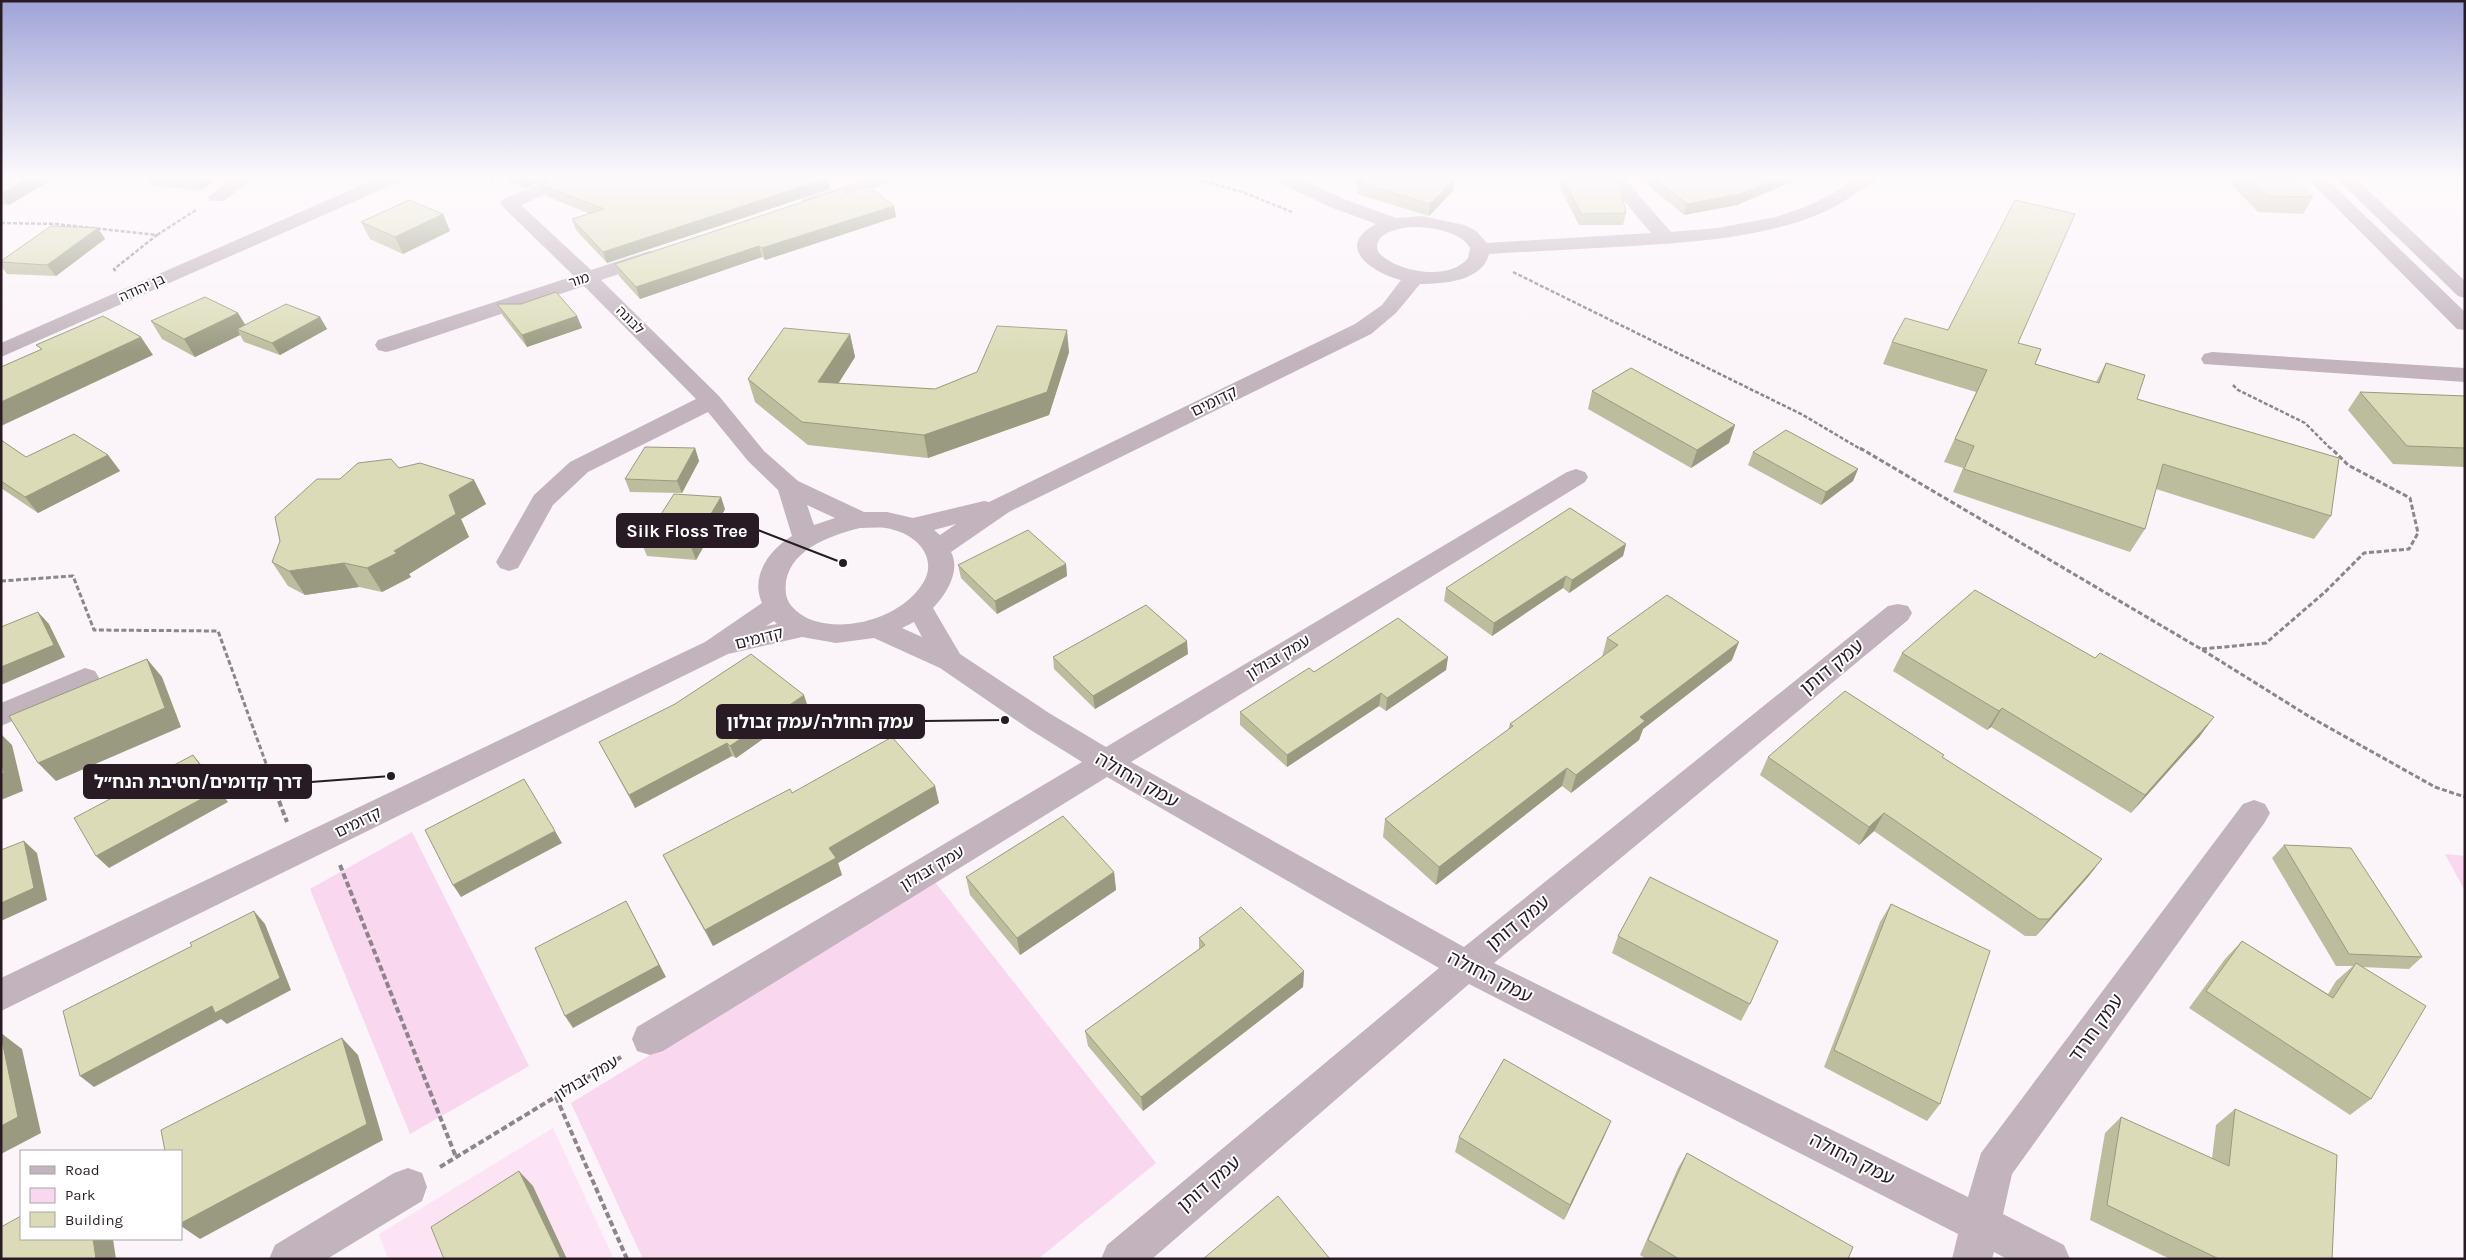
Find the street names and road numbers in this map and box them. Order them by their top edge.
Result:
street label: מור [567,269,591,291]
street label: בן יהודה [116,270,168,306]
street label: לבונה [612,302,648,338]
street label: קדומים [1188,382,1240,420]
street label: קדומים [733,623,785,653]
street label: עמק זבולון [1243,631,1313,683]
street label: עמק דותן [1796,635,1868,699]
street label: עמק החולה [1092,747,1182,813]
street label: קדומים [332,803,384,841]
street label: עמק זבולון [897,842,967,894]
street label: עמק דותן [1482,891,1554,955]
street label: עמק החולה [1444,946,1536,1008]
street label: עמק חרוד [2064,990,2128,1066]
street label: עמק זבולון [551,1052,621,1104]
street label: עמק החולה [1806,1128,1898,1190]
street label: עמק דותן [1173,1151,1245,1217]

